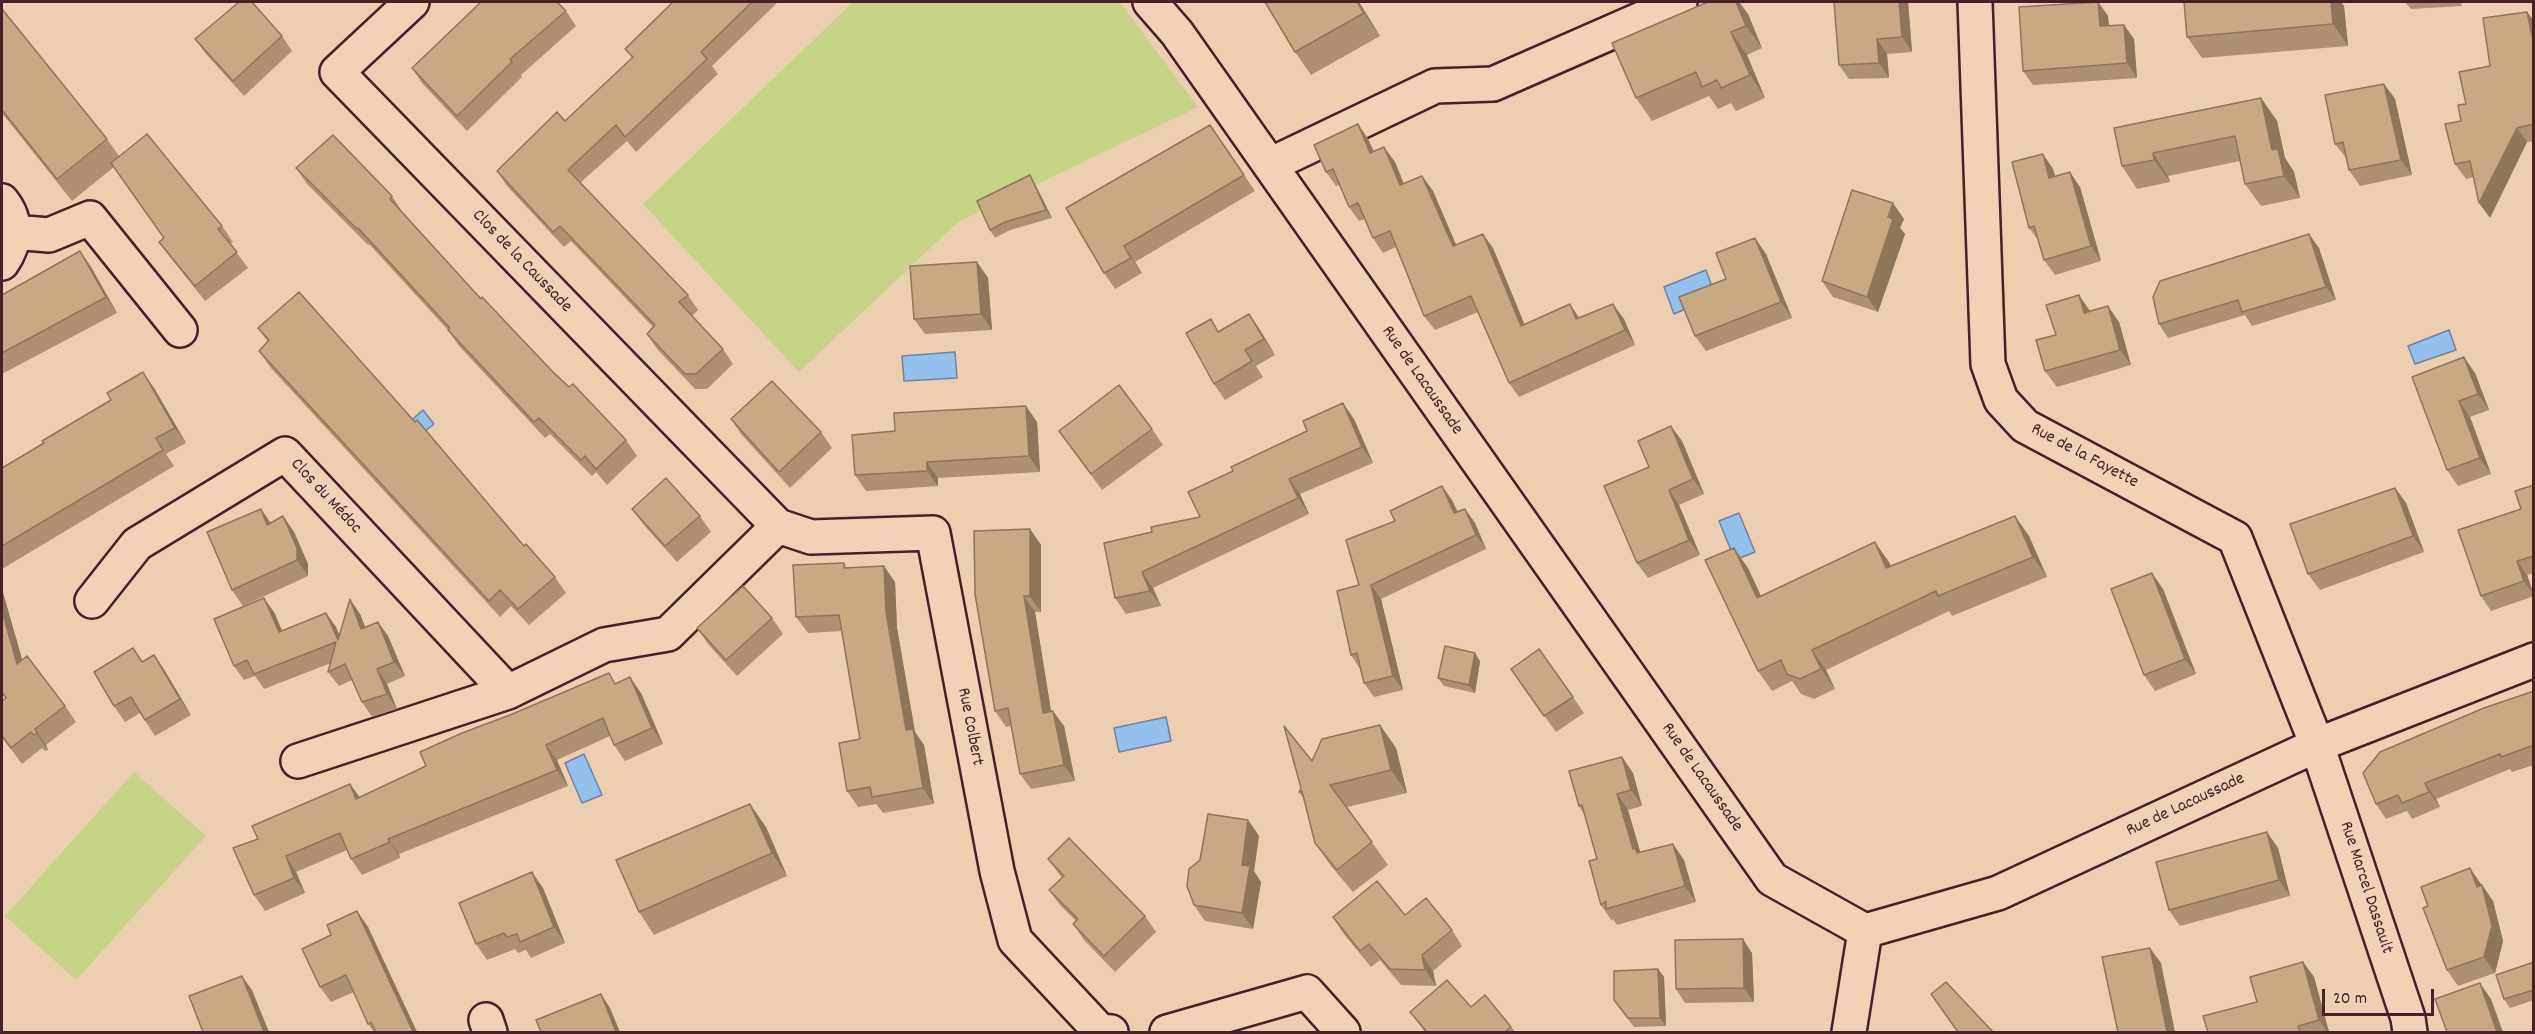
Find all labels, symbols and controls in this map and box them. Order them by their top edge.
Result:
street label: Clos de la Caussade [466,206,576,318]
street label: Rue de Lacaussade [1375,322,1467,440]
street label: Rue de la Fayette [2026,420,2142,494]
street label: Clos du Médoc [285,455,365,539]
street label: Rue Colbert [951,686,987,768]
street label: Rue de Lacaussade [1655,719,1747,837]
street label: Rue de Lacaussade [2123,769,2249,843]
street label: Rue Marcel Dassault [2333,819,2397,957]
scale bar [2325,977,2438,1015]
text: 20 m [2333,987,2367,1012]

